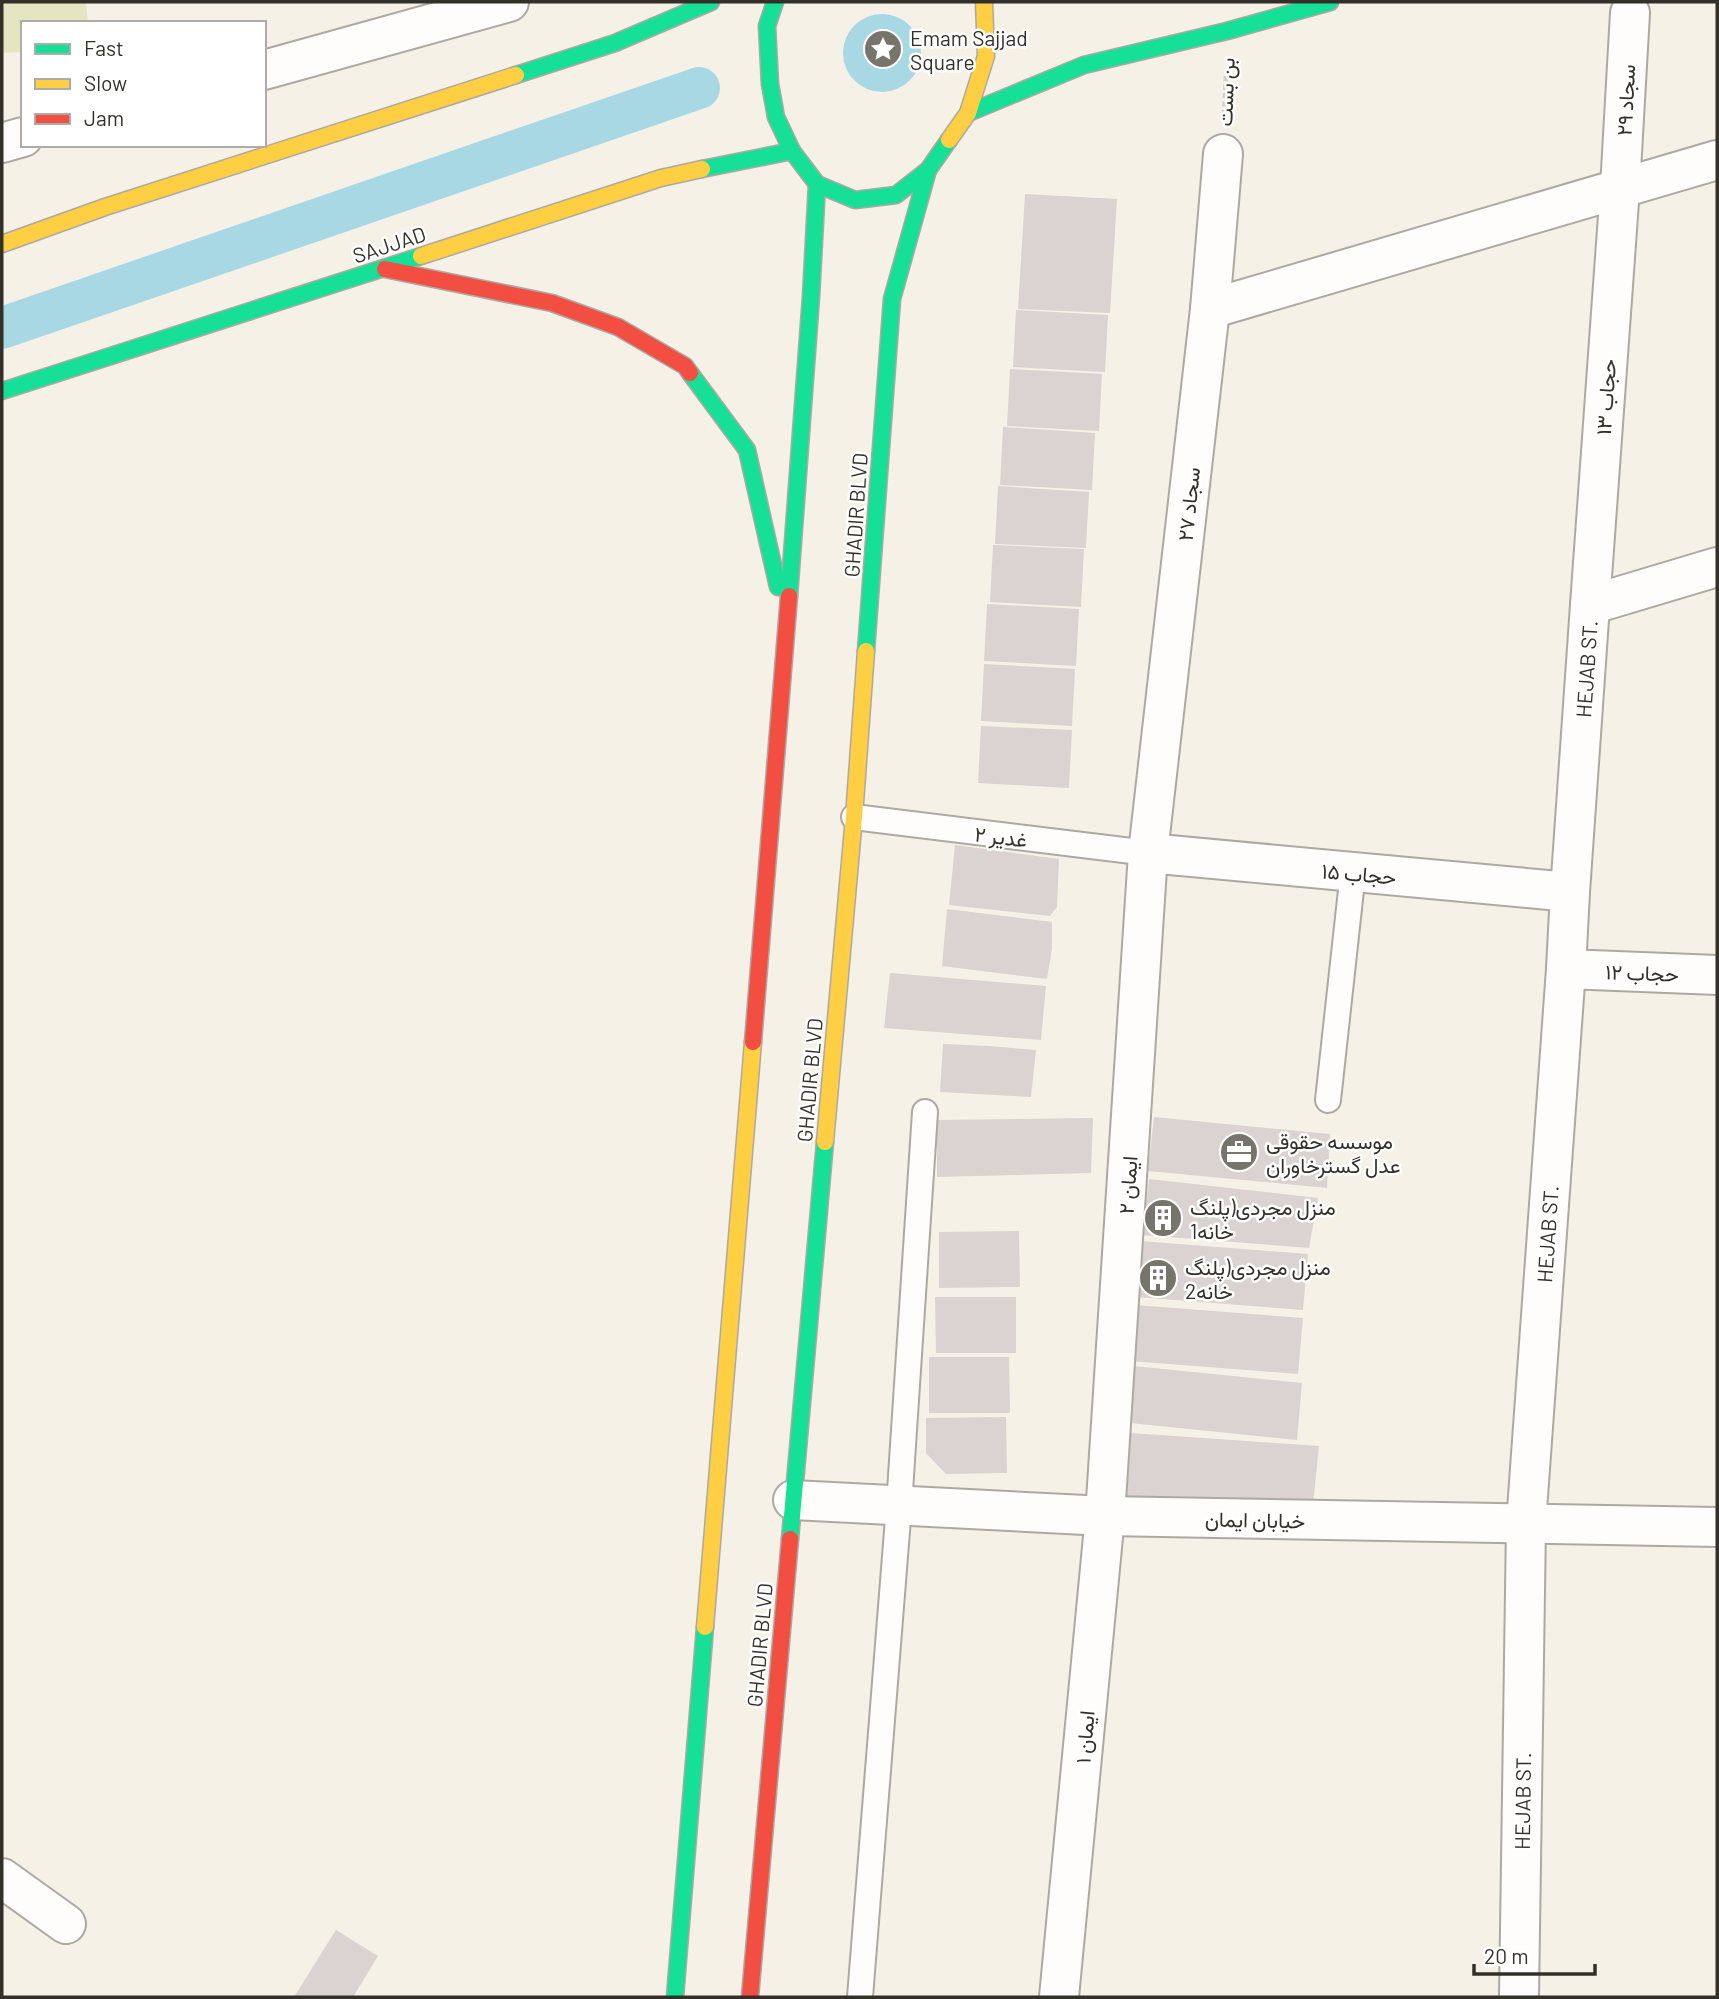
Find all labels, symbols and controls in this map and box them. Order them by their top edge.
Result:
legend [21,21,266,147]
place label: Emam Sajjad Square [910,25,1028,74]
place icon: Emam Sajjad Square [862,28,904,70]
text: Fast [84,35,124,60]
street label: بن بست [1211,57,1240,127]
street label: سجاد ۲۹ [1611,64,1640,137]
text: Slow [84,70,127,95]
text: Jam [84,105,124,130]
street label: SAJJAD [349,220,429,268]
street label: حجاب ۱۳ [1590,358,1621,436]
street label: GHADIR BLVD [838,452,872,578]
street label: سجاد ۲۷ [1172,466,1205,542]
street label: HEJAB ST. [1570,620,1602,718]
street label: غدیر ۲ [973,820,1029,854]
street label: حجاب ۱۵ [1321,857,1397,890]
street label: حجاب ۱۲ [1605,958,1679,987]
street label: GHADIR BLVD [791,1017,827,1143]
place label: موسسه حقوقی عدل گسترخاوران [1266,1128,1401,1179]
office icon: موسسه حقوقی عدل گسترخاوران [1218,1131,1260,1173]
street label: ایمان ۲ [1112,1155,1143,1215]
street label: HEJAB ST. [1531,1185,1563,1283]
place label: منزل مجردی(پلنگ خانه1 [1190,1194,1336,1243]
building icon: منزل مجردی(پلنگ خانه1 [1142,1197,1184,1239]
place label: منزل مجردی(پلنگ خانه2 [1185,1254,1331,1303]
building icon: منزل مجردی(پلنگ خانه2 [1137,1257,1179,1299]
street label: خیابان ایمان [1205,1506,1305,1533]
street label: GHADIR BLVD [741,1582,777,1708]
street label: ایمان ۱ [1069,1709,1100,1765]
street label: HEJAB ST. [1509,1752,1535,1850]
scale bar [1474,1932,1595,1976]
text: 20 m [1484,1943,1529,1968]

